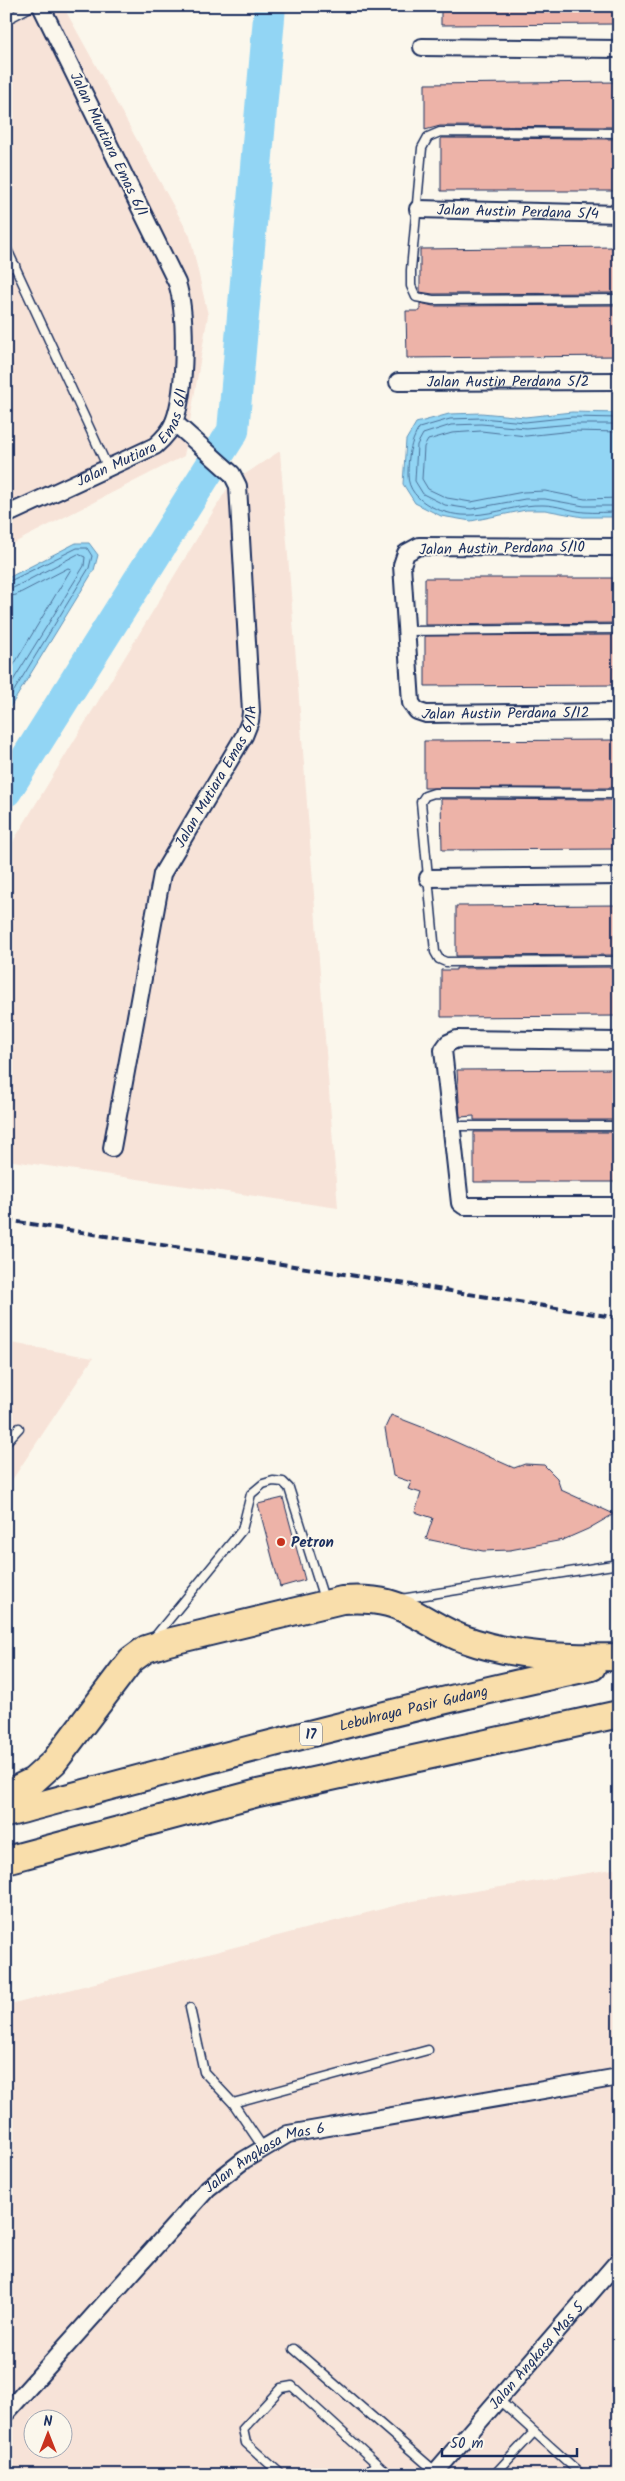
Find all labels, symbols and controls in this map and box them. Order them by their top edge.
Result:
street label: Jalan Muutiara Emas 6/1 [63,68,154,221]
street label: Jalan Austin Perdana 5/4 [437,198,599,226]
street label: Jalan Austin Perdana 5/2 [427,370,589,395]
street label: Jalan Mutiara Emas 6/1 [73,387,194,494]
street label: Jalan Austin Perdana 5/10 [419,536,586,562]
street label: Jalan Austin Perdana 5/12 [418,701,590,728]
street label: Jalan Mutiara Emas 6/1A [169,705,264,853]
place label: Petron [291,1531,334,1555]
marker: Petron [275,1536,287,1548]
street label: Lebuhraya Pasir Gudang [337,1680,491,1739]
road number: 17 [300,1722,322,1746]
street label: Jalan Angkasa Mas 6 [199,2117,327,2200]
street label: Jalan Angkasa Mas 5 [484,2296,591,2415]
north arrow [22,2408,72,2458]
text: N [44,2411,53,2433]
scale bar [442,2426,578,2458]
text: 50 m [450,2432,484,2456]

